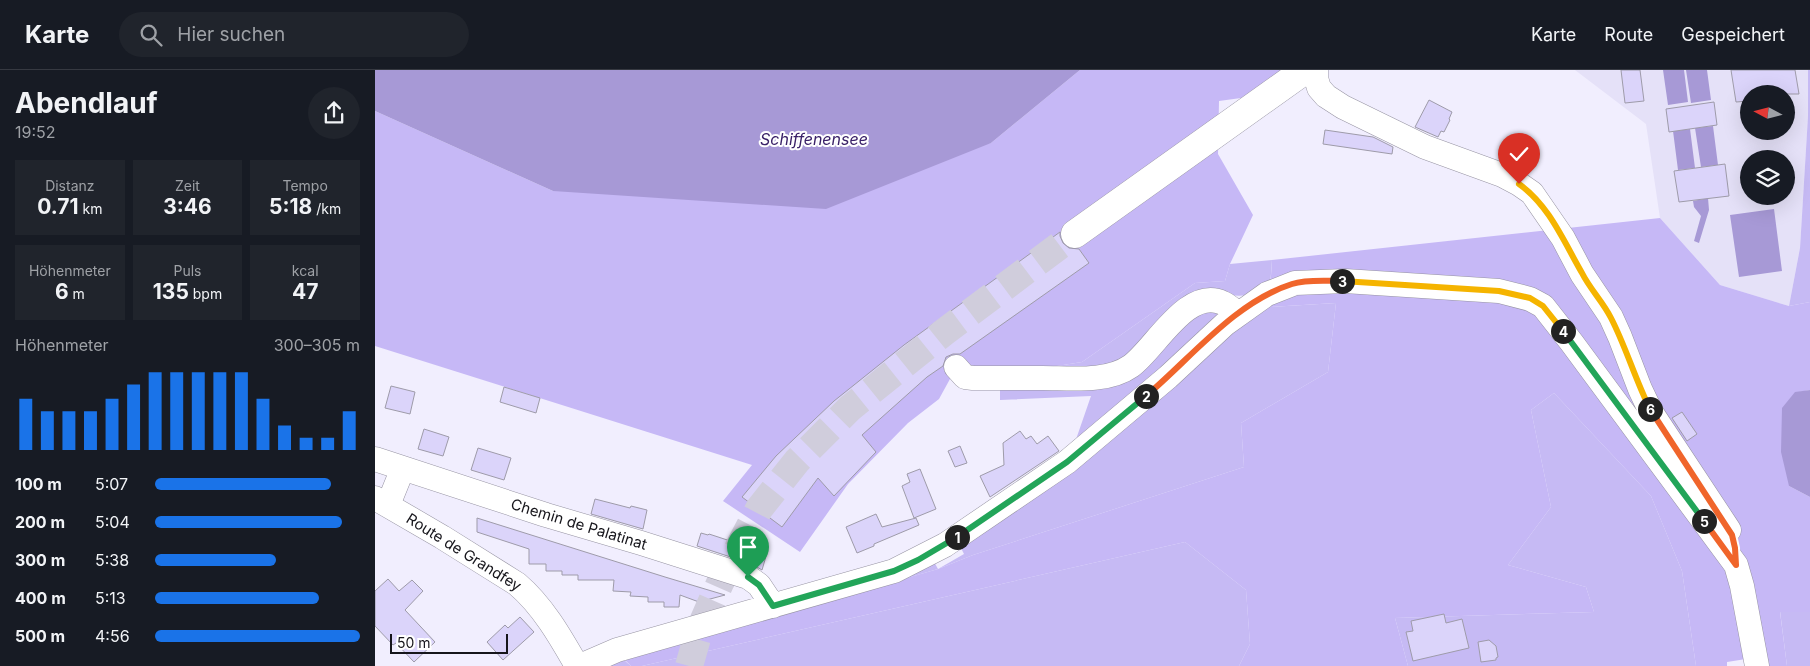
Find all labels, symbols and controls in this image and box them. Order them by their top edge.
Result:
search box [119,12,469,57]
text: Karte [25,20,89,49]
icon: search [137,21,165,49]
text: Hier suchen [177,23,285,46]
text: Karte [1531,24,1576,45]
text: Route [1604,24,1653,45]
text: Gespeichert [1681,24,1785,45]
north arrow [1740,85,1795,140]
map controls [1740,85,1795,205]
text: Abendlauf [15,86,158,120]
button: share [308,87,360,139]
text: 19:52 [15,122,56,142]
water label: Schiffenensee [760,129,868,149]
pin [1498,133,1540,184]
icon: check [1505,140,1533,168]
button: layers [1740,150,1795,205]
text: Distanz [45,177,95,194]
text: Zeit [175,177,200,194]
text: Tempo [282,177,328,194]
text: 0.71 [37,194,79,219]
text: 3:46 [163,194,212,219]
text: 5:18 [269,194,312,219]
text: km [79,200,102,217]
text: /km [312,200,341,217]
text: Höhenmeter [29,262,111,279]
text: Puls [173,262,201,279]
text: kcal [292,262,319,279]
pin: 3 [1329,268,1355,294]
text: 3 [1338,273,1347,290]
text: 6 [55,279,69,304]
text: 135 [153,279,189,304]
text: 47 [292,279,318,304]
text: m [69,285,85,302]
text: bpm [189,285,222,302]
pin: 4 [1551,318,1575,344]
text: 4 [1559,323,1568,340]
text: Höhenmeter [15,335,109,355]
text: 300–305 m [274,335,360,355]
pin: 2 [1133,384,1159,408]
text: 2 [1142,388,1151,405]
pin: 6 [1637,396,1663,422]
text: 6 [1646,401,1655,418]
text: 100 m [15,474,62,494]
text: 5:07 [95,474,128,494]
street label: Chemin de Palatinat [509,494,649,554]
pin: 5 [1691,508,1717,534]
street label: Route de Grandfey [403,509,526,595]
text: 200 m [15,512,65,532]
text: 5:04 [95,512,130,532]
text: 5 [1700,513,1709,530]
pin: 1 [945,524,969,550]
pin [727,526,769,577]
text: 1 [954,529,961,546]
icon: arrive [734,533,762,561]
text: 300 m [15,550,65,570]
text: 5:38 [95,550,129,570]
text: 400 m [15,588,66,608]
text: 5:13 [95,588,126,608]
text: 500 m [15,626,65,646]
text: 4:56 [95,626,130,646]
scale bar [390,631,507,654]
text: 50 m [397,634,431,651]

